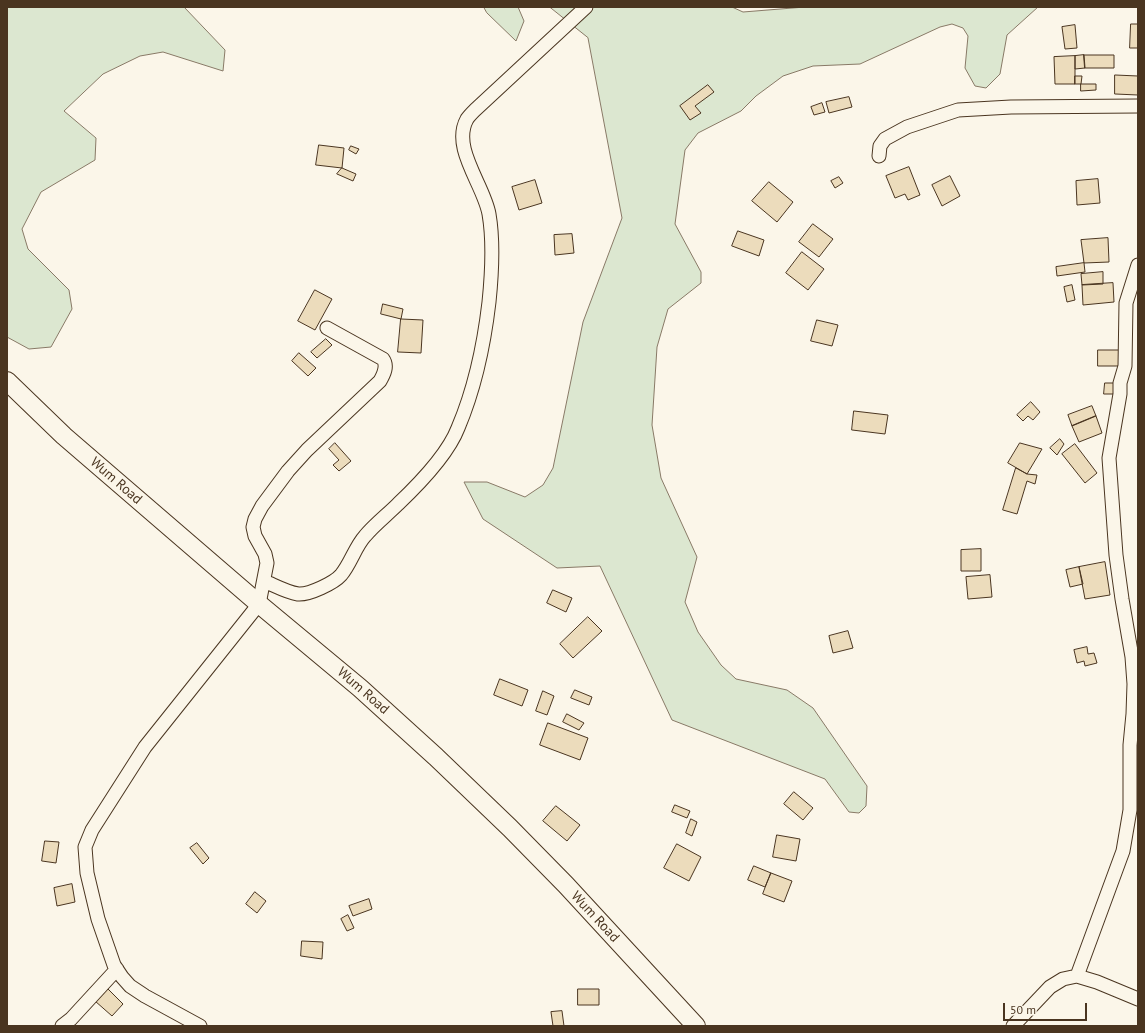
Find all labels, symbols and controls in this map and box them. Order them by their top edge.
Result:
street label: Wum Road [87,454,145,508]
street label: Wum Road [334,664,392,718]
street label: Wum Road [567,888,623,946]
scale bar [1005,995,1089,1021]
text: 50 m [1010,1002,1036,1017]

